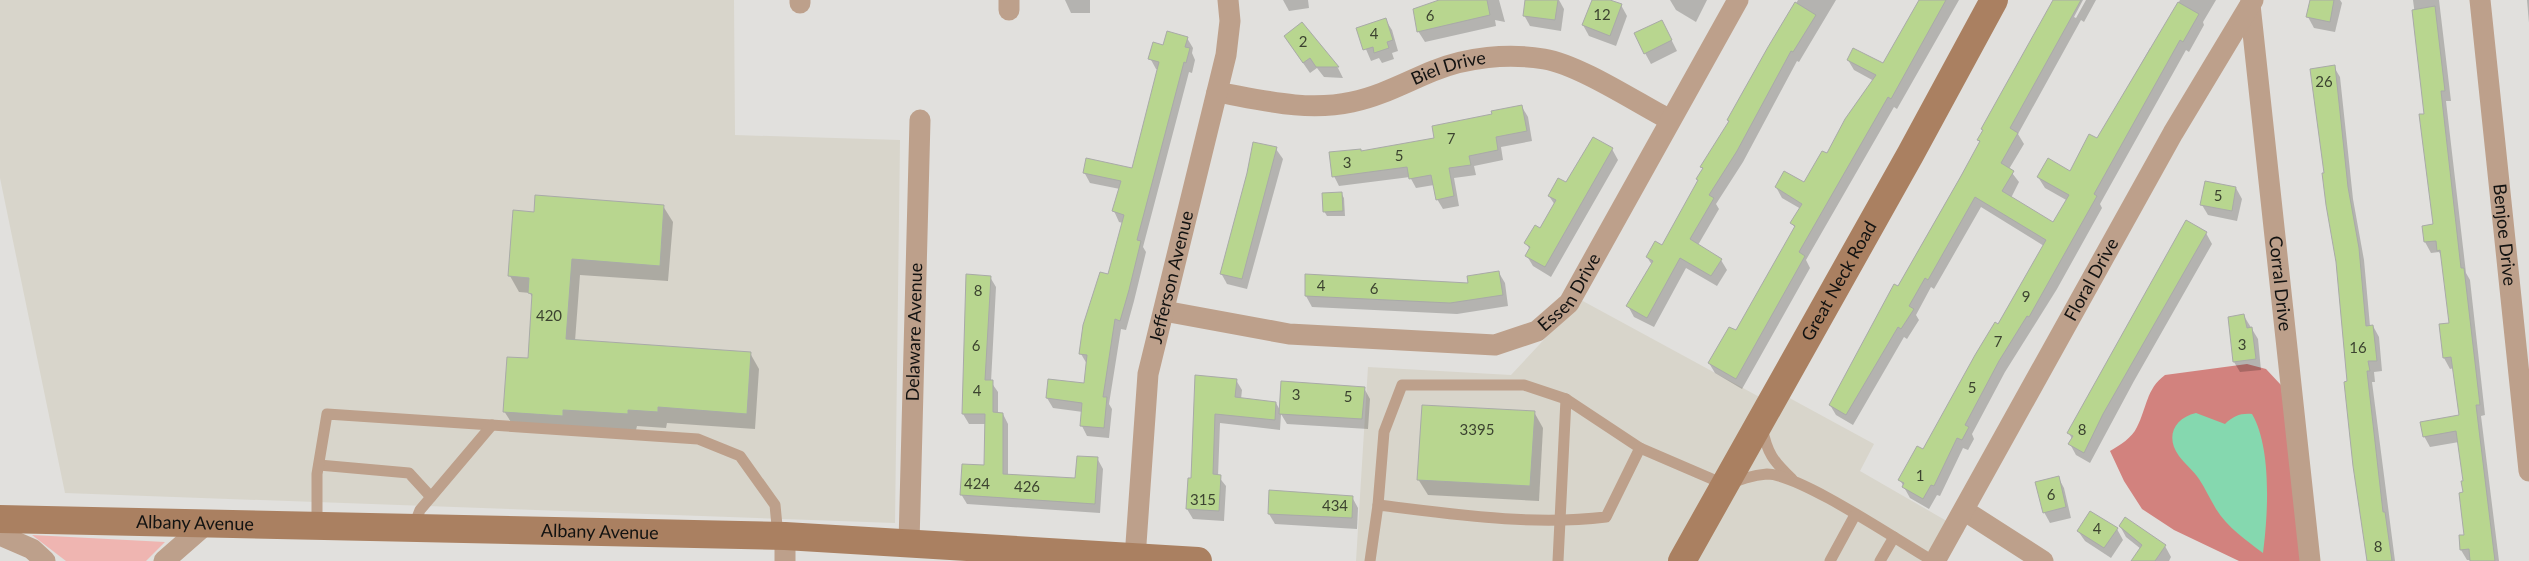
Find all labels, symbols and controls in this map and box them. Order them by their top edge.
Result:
house number: 12 [1593,5,1611,23]
house number: 6 [1426,6,1435,24]
house number: 4 [1370,24,1379,42]
house number: 2 [1299,32,1307,50]
street label: Biel Drive [1407,46,1487,89]
house number: 26 [2315,72,2333,90]
house number: 7 [1447,129,1456,147]
house number: 5 [1395,146,1403,164]
house number: 3 [1343,153,1351,171]
street label: Benjoe Drive [2489,182,2522,287]
house number: 5 [2214,186,2222,204]
street label: Jefferson Avenue [1144,208,1198,346]
street label: Great Neck Road [1796,217,1881,344]
street label: Floral Drive [2059,234,2123,325]
street label: Corral Drive [2265,234,2297,332]
street label: Essen Drive [1533,249,1605,335]
street label: Delaware Avenue [901,262,926,402]
house number: 4 [1317,276,1326,294]
house number: 6 [1370,279,1379,297]
house number: 8 [974,281,982,299]
house number: 9 [2022,287,2030,305]
house number: 420 [536,306,562,324]
house number: 7 [1994,332,2003,350]
house number: 3 [2238,335,2246,353]
house number: 6 [972,336,981,354]
house number: 16 [2349,338,2367,356]
house number: 5 [1968,378,1976,396]
house number: 4 [973,381,982,399]
house number: 3 [1292,385,1300,403]
house number: 5 [1344,387,1352,405]
house number: 3395 [1460,420,1494,438]
house number: 8 [2078,420,2086,438]
house number: 1 [1916,466,1924,484]
house number: 424 [964,474,990,492]
house number: 426 [1014,477,1040,495]
house number: 6 [2047,485,2056,503]
house number: 315 [1190,490,1216,508]
house number: 434 [1322,496,1348,514]
street label: Albany Avenue [136,510,254,534]
street label: Albany Avenue [541,519,659,543]
house number: 4 [2093,519,2102,537]
house number: 8 [2374,537,2382,555]

